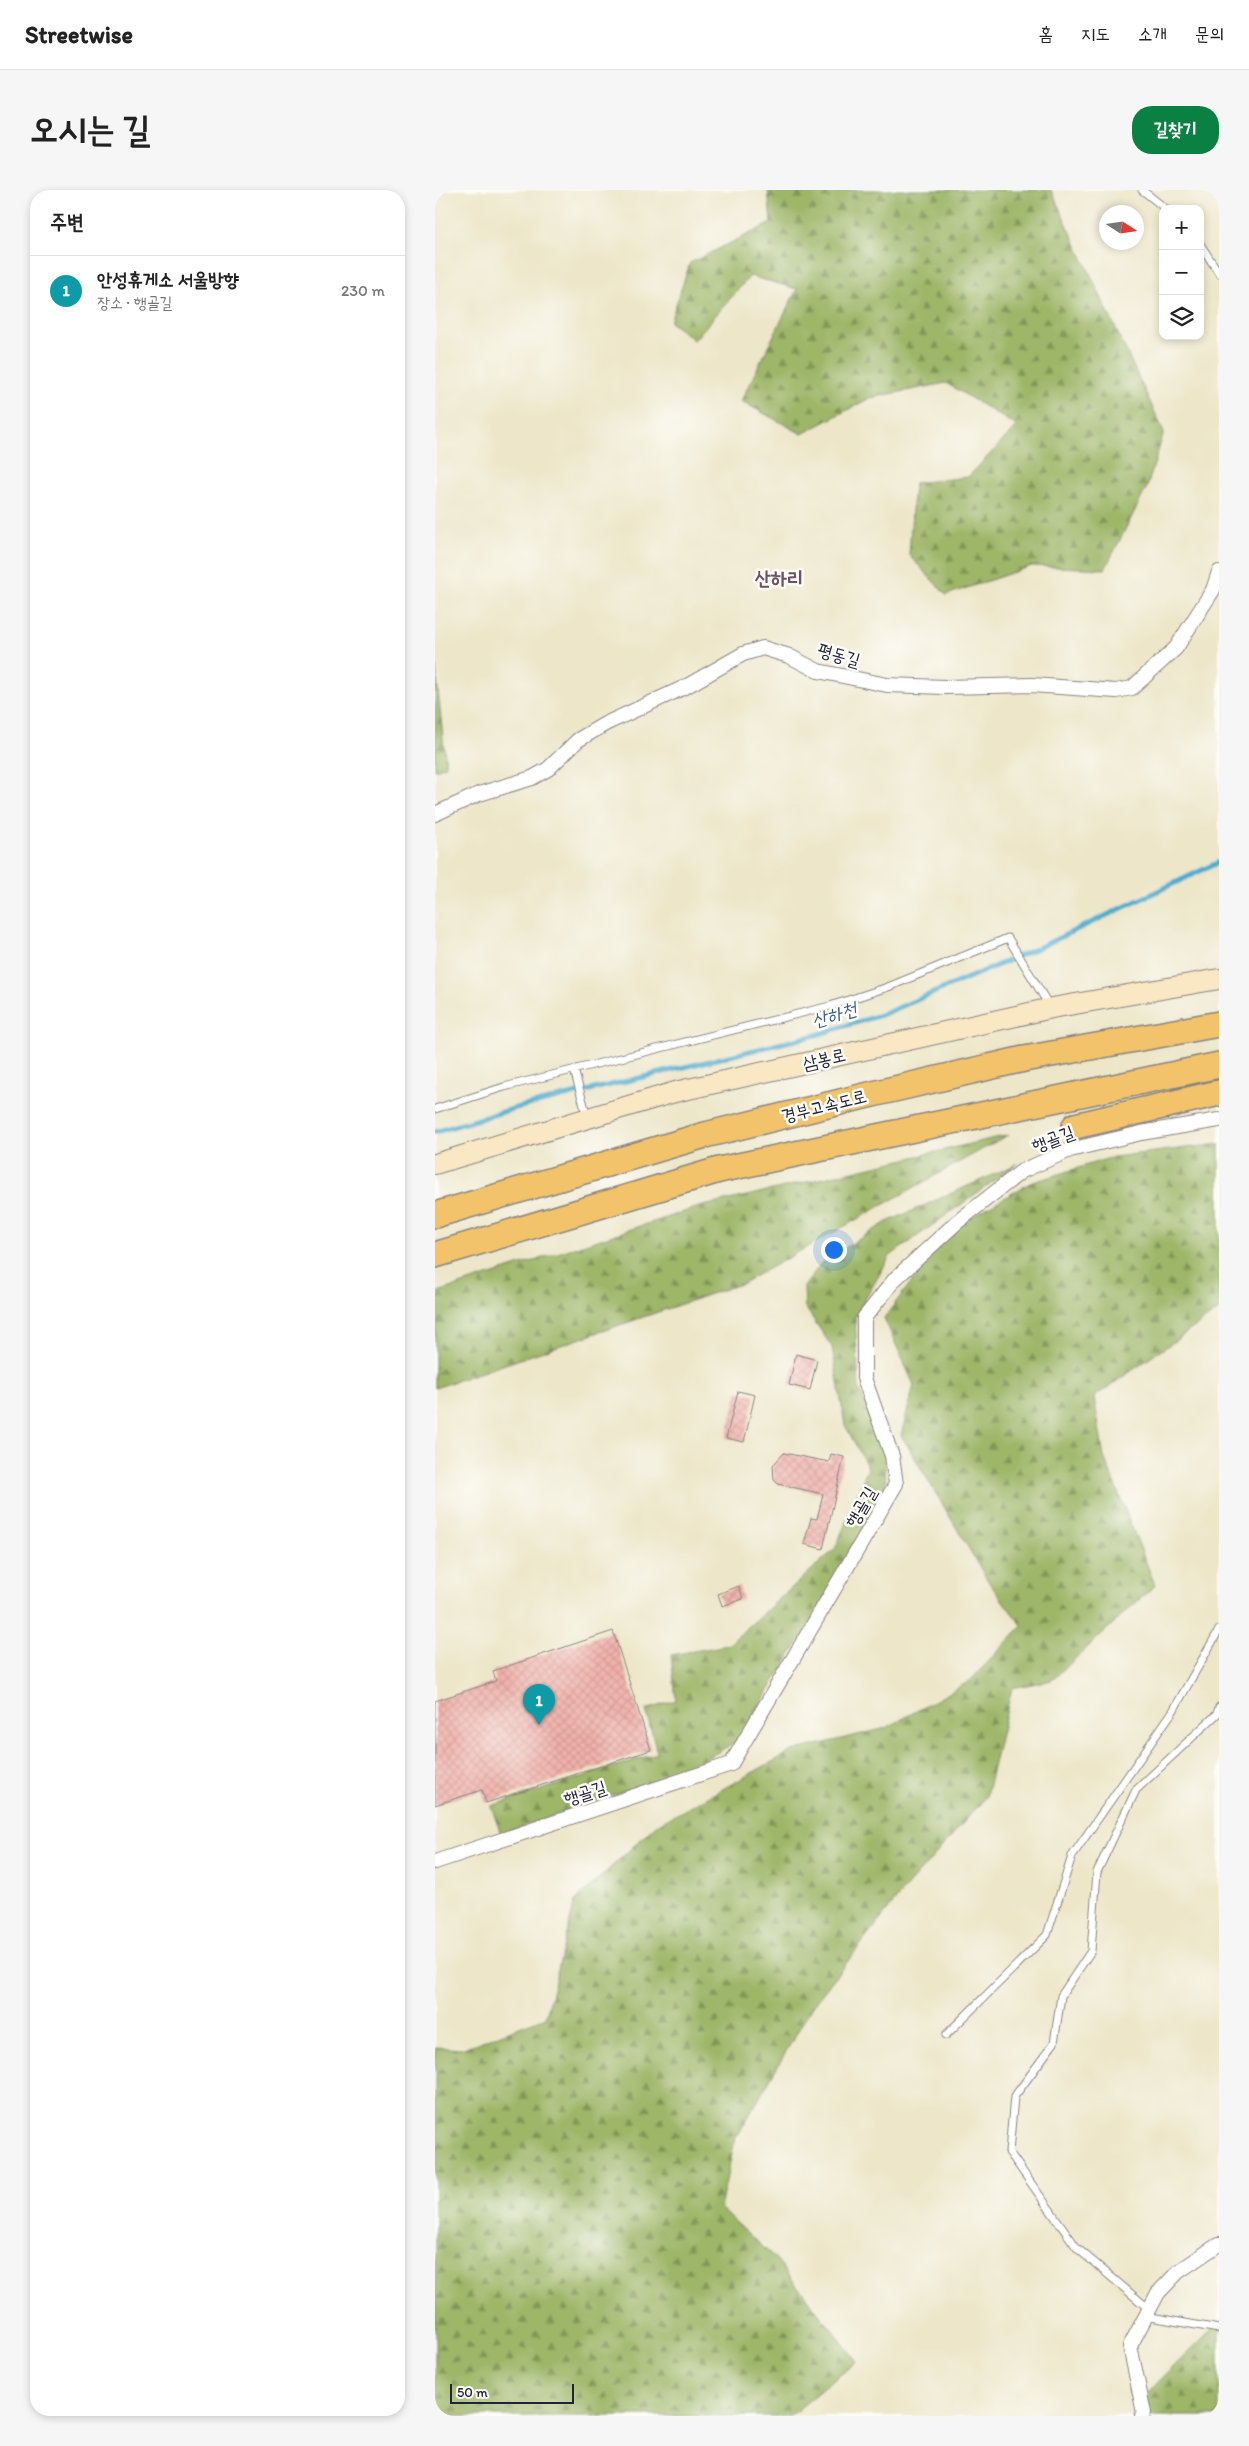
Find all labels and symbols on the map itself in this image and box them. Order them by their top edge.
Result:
north arrow [1099,205,1144,250]
district label: 산하리 [755,566,803,590]
street label: 평동길 [815,638,863,672]
water label: 산하천 [809,996,861,1032]
street label: 삼봉로 [800,1043,848,1075]
street label: 경부고속도로 [779,1085,869,1127]
street label: 행골길 [1029,1121,1078,1157]
your location [821,1237,847,1263]
street label: 행골길 [841,1482,882,1531]
pin: 1 [523,1684,555,1725]
street label: 행골길 [561,1776,610,1810]
scale bar [450,2381,574,2404]

